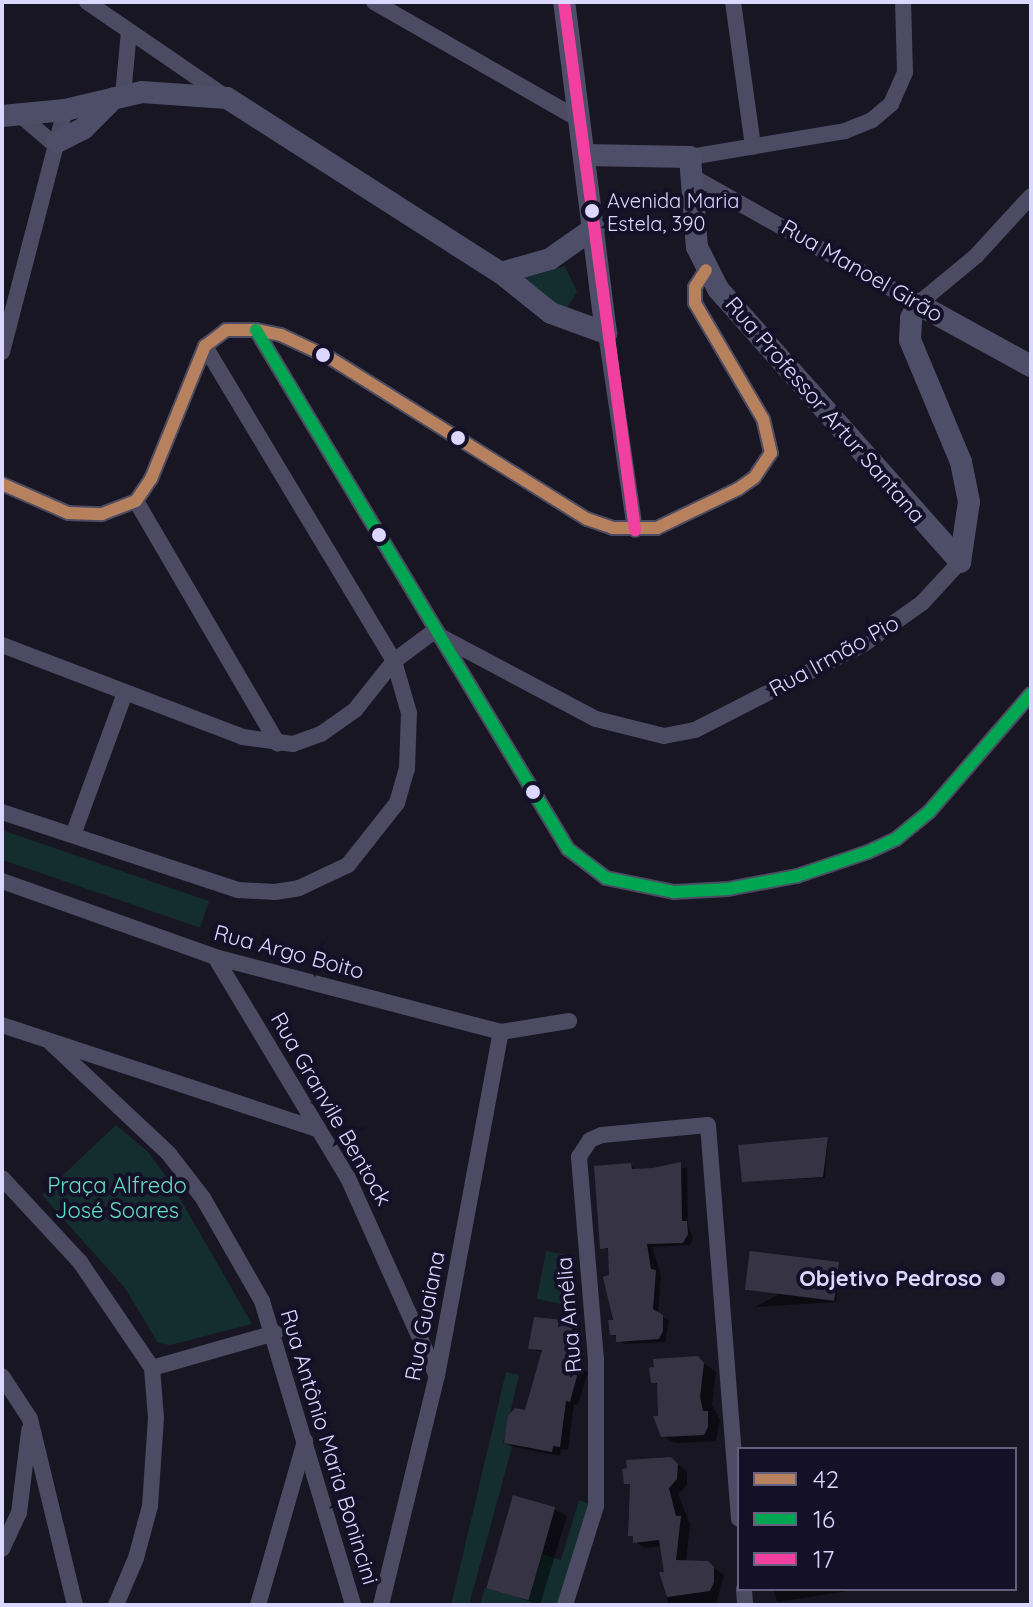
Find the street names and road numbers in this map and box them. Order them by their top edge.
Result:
street label: Rua Manoel Girão [776,214,948,328]
street label: Rua Professor Artur Santana [720,291,930,529]
street label: Rua Irmão Pio [765,610,903,702]
street label: Rua Argo Boito [211,919,367,985]
street label: Rua Granvile Bentock [265,1008,397,1210]
street label: Rua Guaiana [399,1249,451,1383]
street label: Rua Amélia [551,1256,587,1374]
street label: Rua Antônio Maria Bonincini [275,1306,383,1588]

